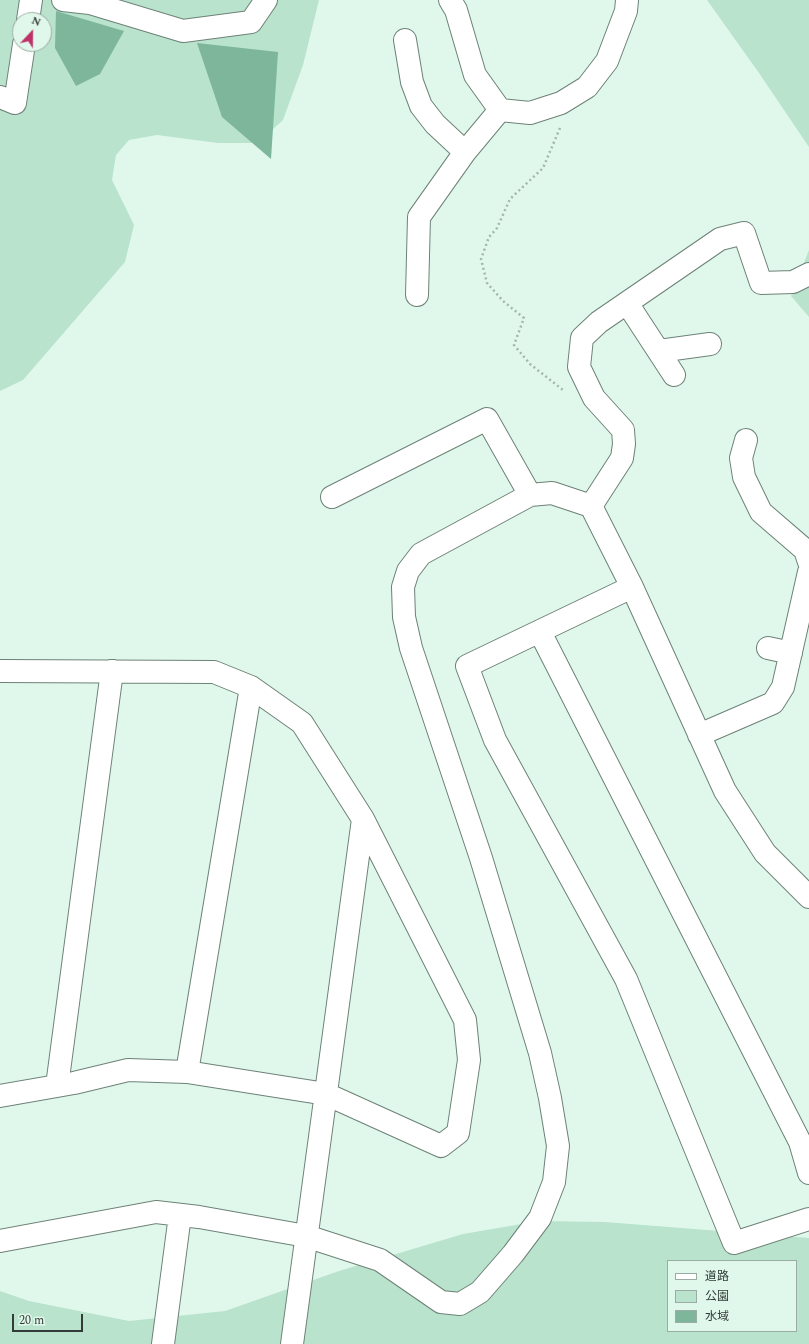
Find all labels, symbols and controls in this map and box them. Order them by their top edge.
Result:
north arrow [12,12,52,52]
text: N [29,12,44,31]
legend [667,1260,797,1332]
text: 道路 [705,1267,729,1286]
text: 公園 [705,1287,729,1306]
scale bar [14,1306,85,1332]
text: 水域 [705,1307,729,1326]
text: 20 m [19,1311,44,1330]

